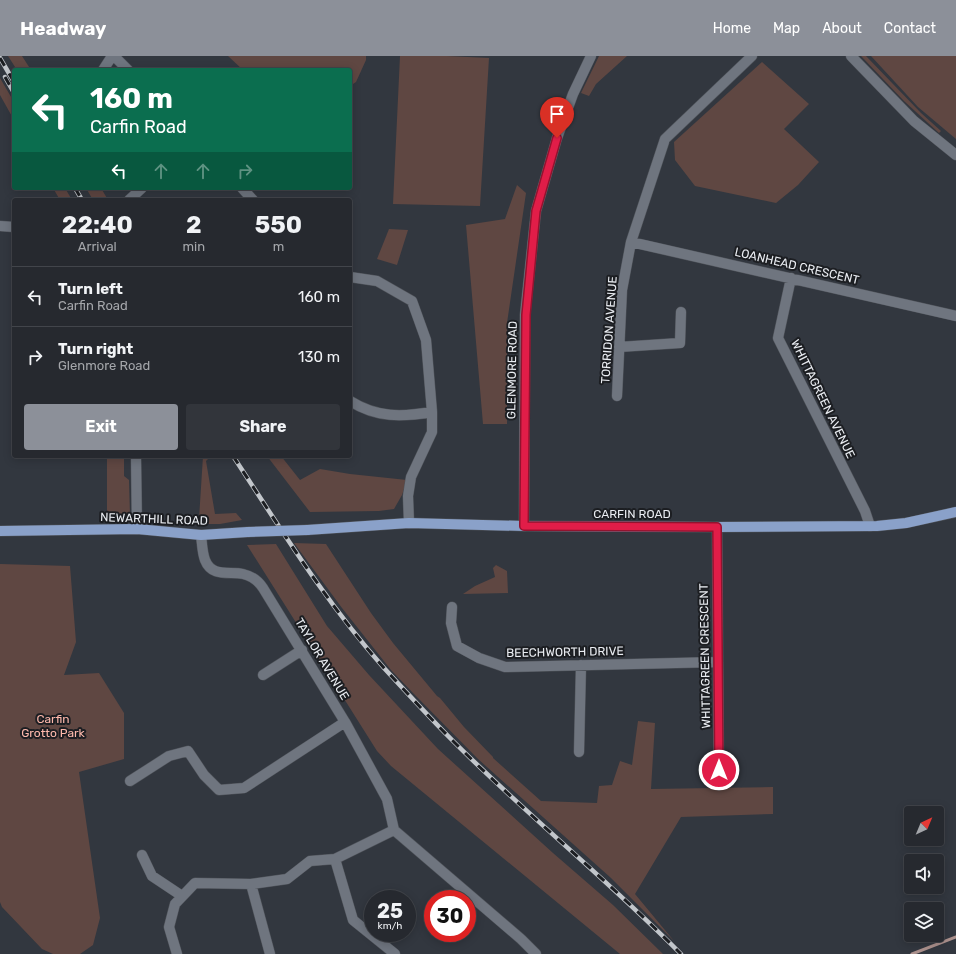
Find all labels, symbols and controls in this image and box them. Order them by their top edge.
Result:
text: Headway [20,17,106,40]
text: Home [713,20,751,37]
text: Map [773,20,800,37]
text: About [822,20,862,37]
text: Contact [884,20,936,37]
text: 160 m [90,82,173,115]
icon: left [24,84,76,136]
pin [540,97,574,138]
icon: arrive [546,103,568,125]
text: Carfin Road [90,116,187,138]
icon: left [108,160,130,182]
icon: ahead [150,160,172,182]
icon: ahead [192,160,214,182]
icon: right [234,160,256,182]
text: 22:40 [62,211,133,239]
text: 2 [186,211,202,239]
text: 550 [255,211,302,239]
text: Arrival [78,239,117,254]
text: min [182,239,205,254]
text: m [273,239,284,254]
street label: LOANHEAD CRESCENT [733,245,861,287]
street label: TORRIDON AVENUE [598,276,620,384]
text: Turn left [58,280,123,298]
icon: left [24,286,46,308]
text: 160 m [298,288,340,306]
text: Carfin Road [58,298,128,313]
street label: GLENMORE ROAD [504,321,520,419]
street label: WHITTAGREEN AVENUE [788,337,858,461]
text: Turn right [58,340,133,358]
icon: right [24,346,46,368]
text: 130 m [298,348,340,366]
text: Glenmore Road [58,358,150,373]
button: Exit [24,404,178,450]
button: Share [186,404,340,450]
street label: CARFIN ROAD [593,507,671,521]
street label: NEWARTHILL ROAD [100,510,208,528]
street label: WHITTAGREEN CRESCENT [697,583,713,729]
street label: TAYLOR AVENUE [292,616,352,702]
street label: BEECHWORTH DRIVE [506,644,624,660]
park label: Carfin Grotto Park [21,712,86,740]
position arrow [698,749,740,791]
north arrow [904,806,944,846]
map controls [904,806,944,942]
button: sound [904,854,944,894]
speed limit sign: 30 [424,890,476,942]
text: 25 [377,899,403,923]
button: layers [904,902,944,942]
text: km/h [378,920,402,932]

